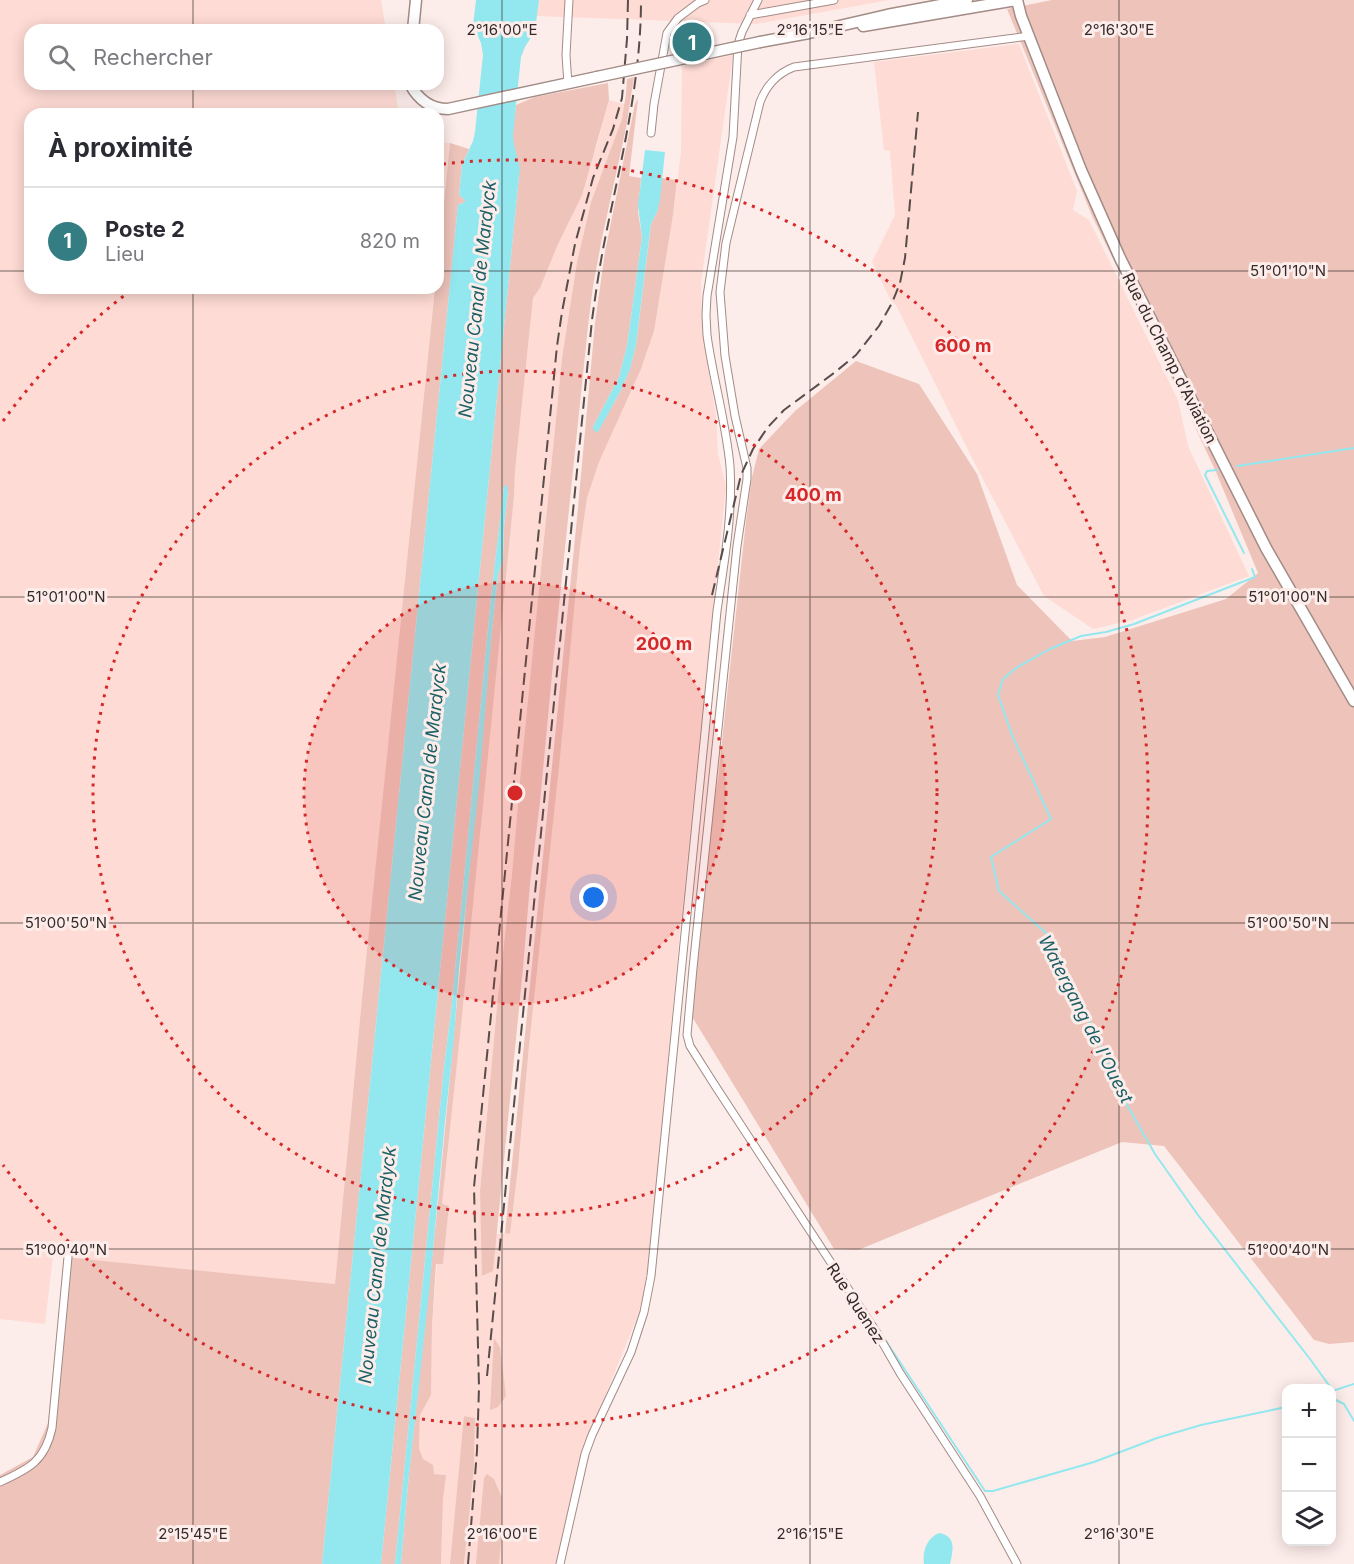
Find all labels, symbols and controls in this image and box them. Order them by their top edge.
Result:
text: 2°16'00"E [467,20,537,39]
pin: 1 [672,20,712,64]
text: 2°16'15"E [776,20,844,39]
text: 2°16'30"E [1084,20,1154,39]
search box [24,24,444,90]
icon: search [45,41,78,74]
text: Rechercher [93,44,213,70]
text: À proximité [48,132,193,163]
water label: Nouveau Canal de Mardyck [454,178,500,419]
text: Poste 2 [105,216,185,242]
text: 1 [63,229,72,253]
text: 820 m [360,229,420,253]
text: Lieu [105,242,145,266]
text: 51°01'10"N [1250,261,1326,280]
street label: Rue du Champ d'Aviation [1118,269,1222,447]
text: 600 m [935,335,991,356]
text: 400 m [784,484,842,505]
text: 51°01'00"N [26,587,106,606]
text: 51°01'00"N [1248,587,1328,606]
text: 200 m [636,633,692,654]
water label: Nouveau Canal de Mardyck [404,661,450,902]
centre of rings [505,783,525,803]
your location [579,883,608,912]
text: 51°00'50"N [25,913,107,932]
text: 51°00'50"N [1247,913,1329,932]
water label: Watergang de l'Ouest [1034,932,1138,1107]
water label: Nouveau Canal de Mardyck [354,1144,400,1385]
text: 51°00'40"N [25,1240,107,1259]
text: 51°00'40"N [1247,1240,1329,1259]
street label: Rue Quenez [823,1259,889,1347]
map controls [1282,1384,1336,1546]
button: + [1282,1384,1336,1438]
button: − [1282,1438,1336,1492]
button: layers [1282,1492,1336,1546]
text: 2°15'45"E [158,1524,228,1543]
text: 2°16'00"E [467,1524,537,1543]
text: 2°16'15"E [776,1524,844,1543]
text: 2°16'30"E [1084,1524,1154,1543]

